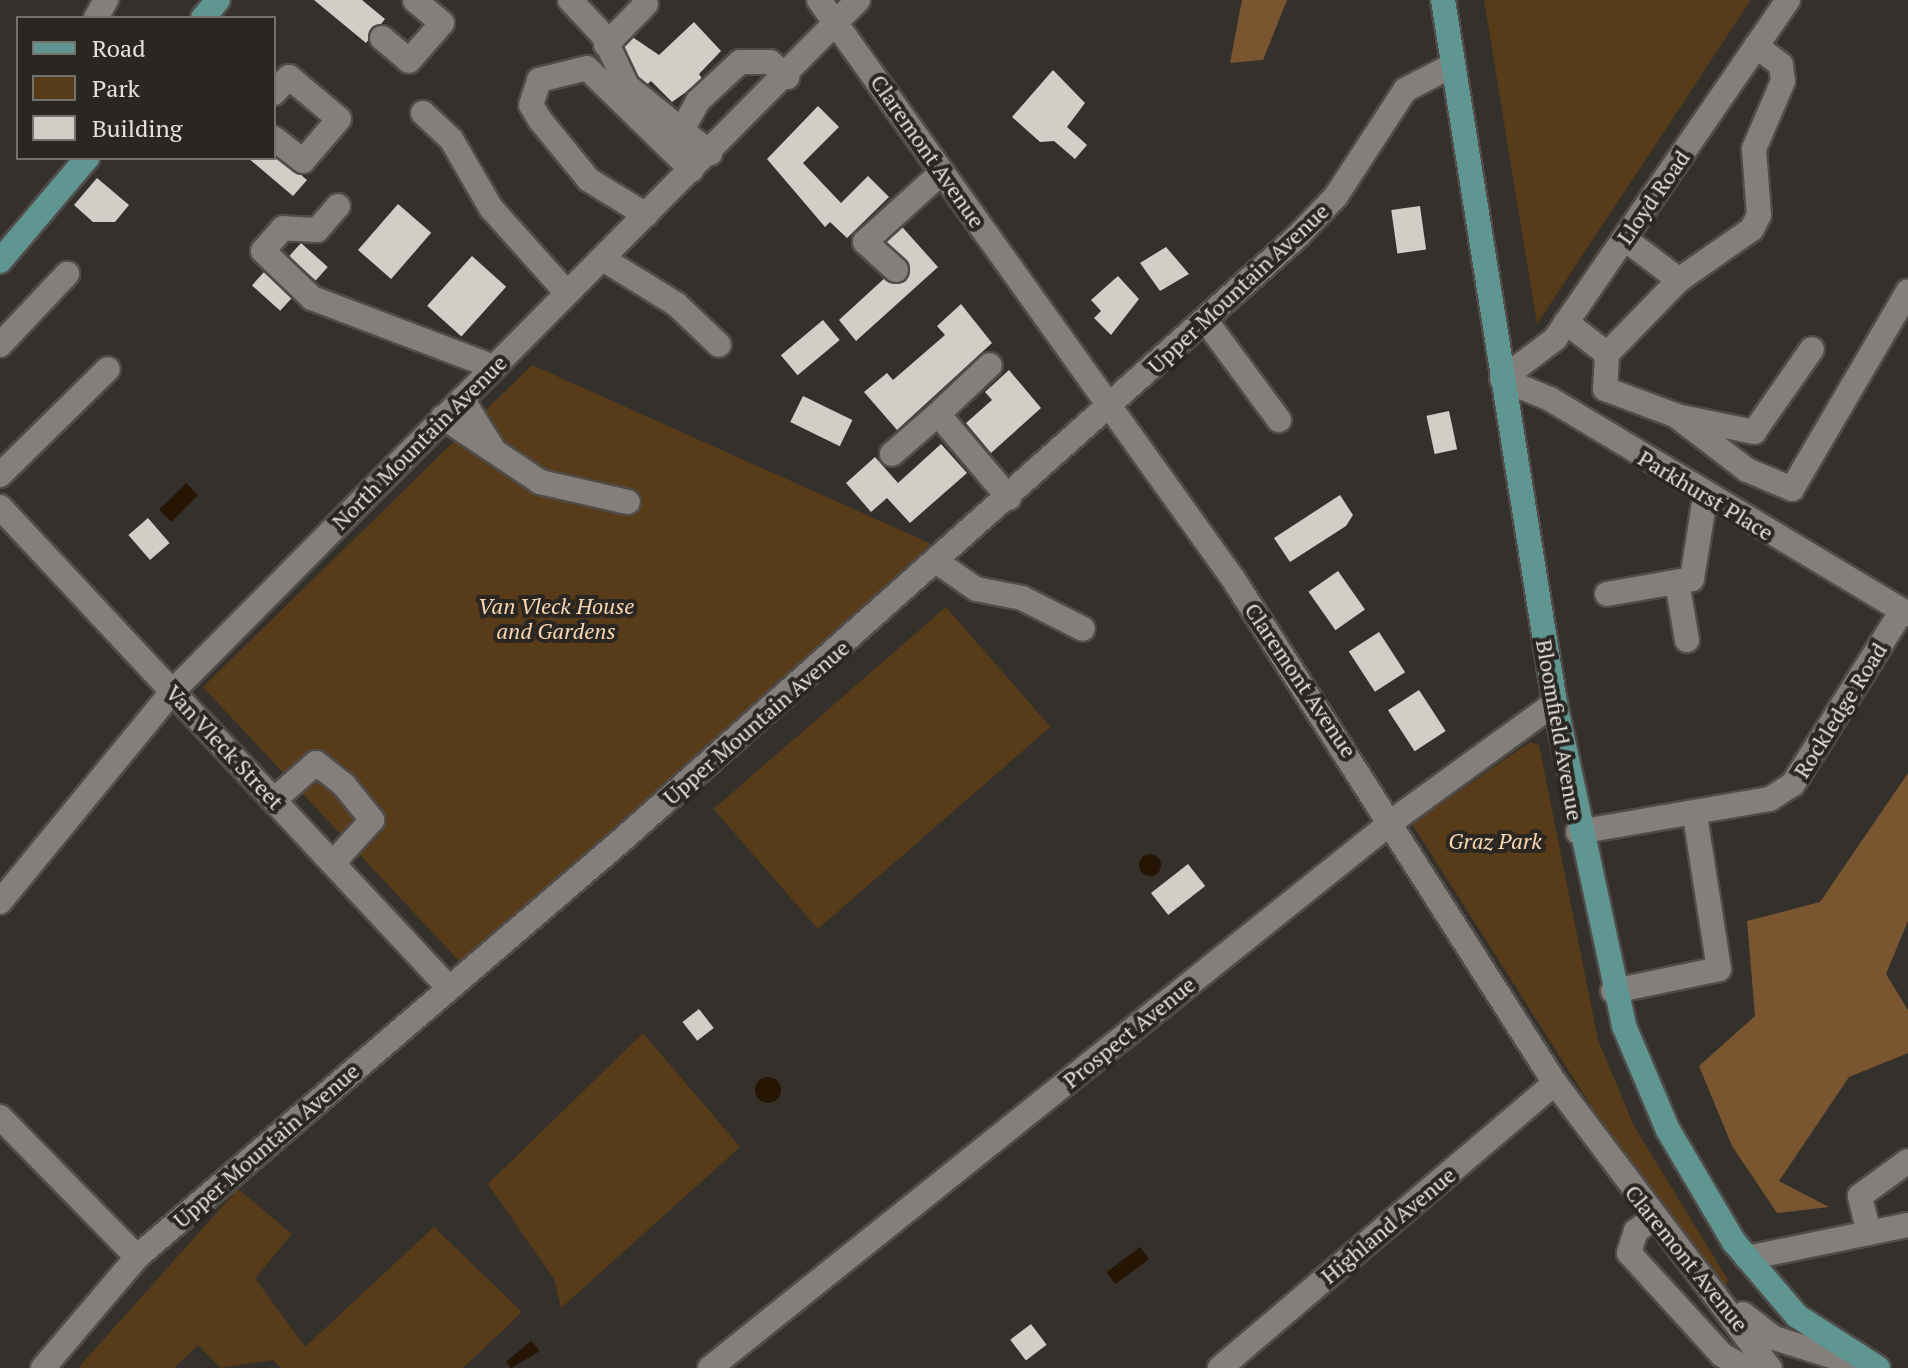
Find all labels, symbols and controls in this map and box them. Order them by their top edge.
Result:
legend [16,16,276,160]
text: Road [92,32,146,64]
street label: Claremont Avenue [865,69,991,233]
text: Park [92,72,140,104]
text: Building [92,112,182,144]
street label: Lloyd Road [1611,145,1695,249]
street label: Upper Mountain Avenue [1142,197,1334,379]
street label: North Mountain Avenue [326,349,512,535]
street label: Parkhurst Place [1634,444,1778,546]
park label: Van Vleck House and Gardens [477,592,635,644]
street label: Claremont Avenue [1239,598,1363,762]
street label: Upper Mountain Avenue [658,634,854,810]
street label: Bloomfield Avenue [1531,637,1589,823]
street label: Rockledge Road [1788,638,1892,782]
street label: Van Vleck Street [160,679,290,815]
park label: Graz Park [1448,828,1542,854]
street label: Prospect Avenue [1058,971,1200,1093]
street label: Upper Mountain Avenue [168,1057,364,1233]
street label: Highland Avenue [1315,1161,1461,1289]
street label: Claremont Avenue [1620,1179,1754,1337]

